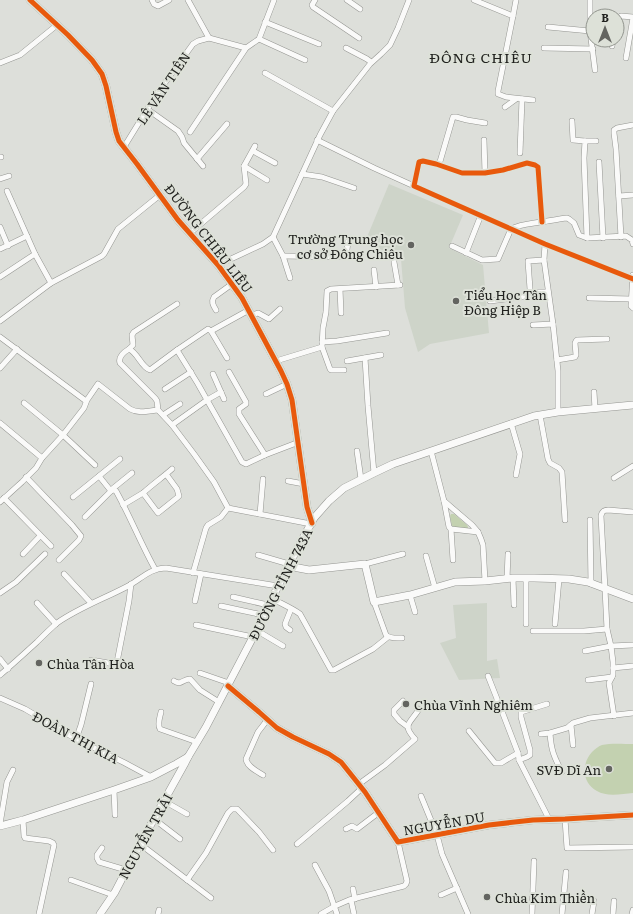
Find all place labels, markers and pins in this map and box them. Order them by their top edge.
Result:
place label: Trường Trung học cơ sở Đông Chiêu [288,229,404,263]
marker: Trường Trung học cơ sở Đông Chiêu [406,240,416,250]
place label: Tiểu Học Tân Đông Hiệp B [464,285,547,319]
marker: Tiểu Học Tân Đông Hiệp B [451,296,461,306]
place label: Chùa Tân Hòa [47,654,134,673]
marker: Chùa Tân Hòa [34,658,44,668]
place label: Chùa Vĩnh Nghiêm [414,695,533,714]
marker: Chùa Vĩnh Nghiêm [401,699,411,709]
place label: SVĐ Dĩ An [536,760,601,779]
marker: SVĐ Dĩ An [604,764,614,774]
place label: Chùa Kim Thiền [495,888,595,907]
marker: Chùa Kim Thiền [482,892,492,902]

